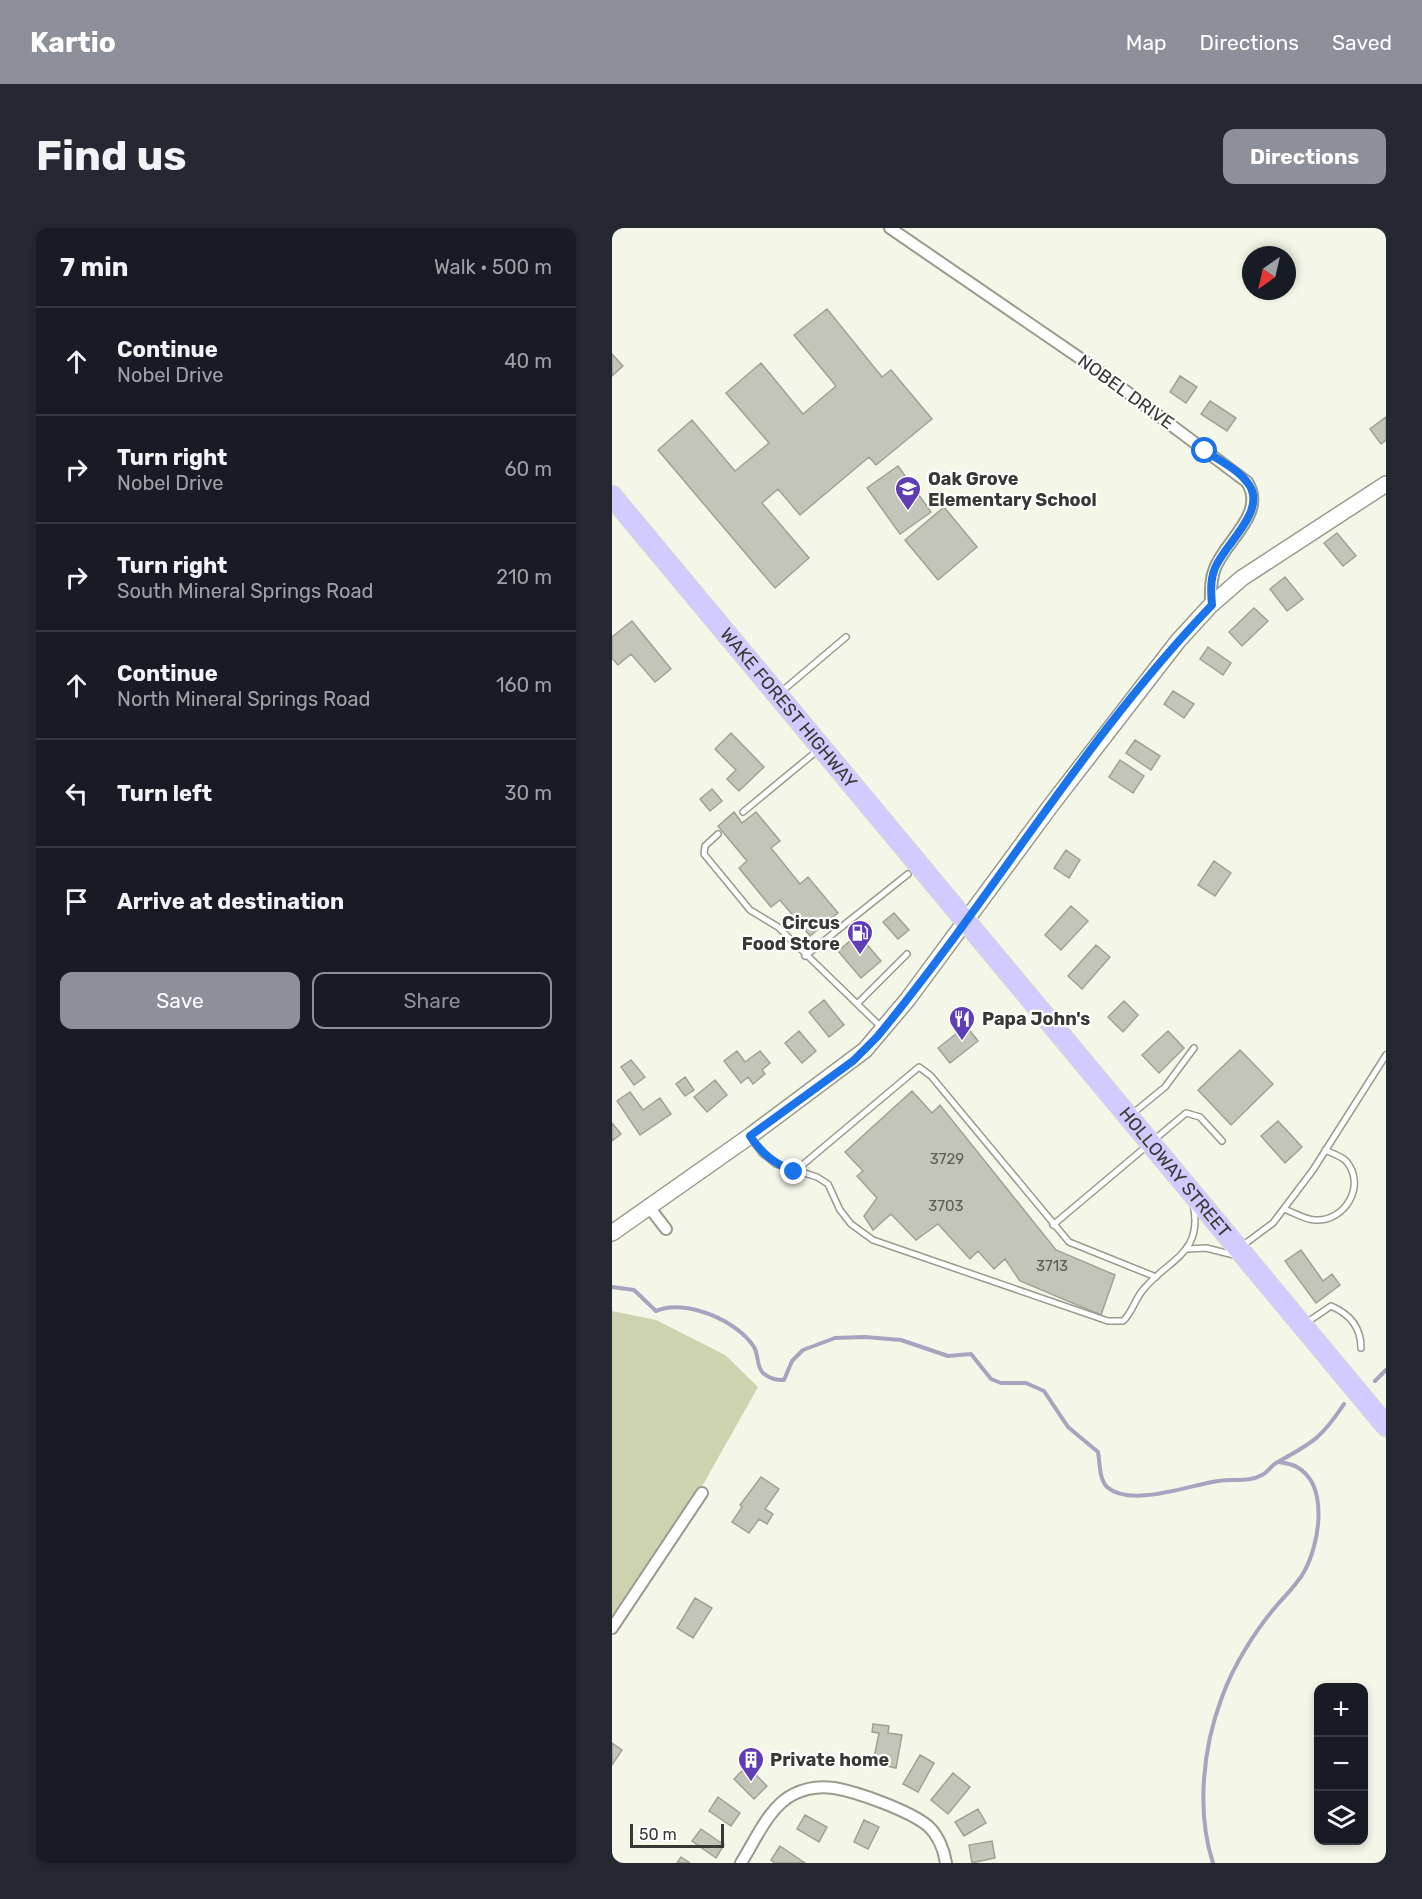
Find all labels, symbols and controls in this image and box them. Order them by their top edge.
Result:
text: Kartio [30,26,116,59]
text: Map [1126,30,1167,55]
text: Directions [1200,30,1299,55]
text: Saved [1332,30,1392,55]
button: Directions [1223,129,1386,184]
text: Find us [36,131,187,181]
north arrow [1242,246,1296,300]
text: 7 min [60,252,128,283]
text: Walk · 500 m [434,255,552,279]
text: Continue [117,336,218,363]
icon: ahead [60,345,93,378]
text: 40 m [504,349,552,373]
street label: NOBEL DRIVE [1074,350,1178,434]
text: Nobel Drive [117,363,223,387]
route start [1191,437,1217,463]
text: Turn right [117,444,227,471]
icon: right [60,453,93,486]
text: 60 m [505,457,552,481]
place label: Oak Grove Elementary School [928,468,1097,511]
text: Nobel Drive [117,471,223,495]
school or university icon: Oak Grove Elementary School [893,474,923,512]
text: Turn right [117,552,227,579]
icon: right [60,561,93,594]
text: 210 m [496,565,552,589]
text: South Mineral Springs Road [117,579,374,603]
street label: WAKE FOREST HIGHWAY [715,623,862,793]
text: Continue [117,660,218,687]
icon: ahead [60,669,93,702]
text: 160 m [496,673,552,697]
text: North Mineral Springs Road [117,687,371,711]
icon: left [60,777,93,810]
text: Turn left [117,780,212,807]
text: 30 m [505,781,552,805]
icon: arrive [60,885,93,918]
text: Arrive at destination [117,888,344,915]
place label: Circus Food Store [742,912,840,955]
fuel station icon: Circus Food Store [845,918,875,956]
button: Save [60,972,300,1029]
button: Share [312,972,552,1029]
restaurant icon: Papa John's [947,1004,977,1042]
place label: Papa John's [982,1008,1090,1030]
street label: HOLLOWAY STREET [1114,1103,1236,1242]
house number: 3729 [930,1150,964,1168]
route end [780,1158,806,1184]
house number: 3703 [928,1197,964,1215]
house number: 3713 [1036,1257,1068,1275]
map controls [1314,1683,1368,1845]
button: + [1314,1683,1368,1737]
button: − [1314,1737,1368,1791]
building icon: Private home [736,1745,766,1783]
place label: Private home [770,1749,889,1771]
button: layers [1314,1791,1368,1845]
scale bar [630,1821,724,1848]
text: 50 m [639,1825,677,1844]

